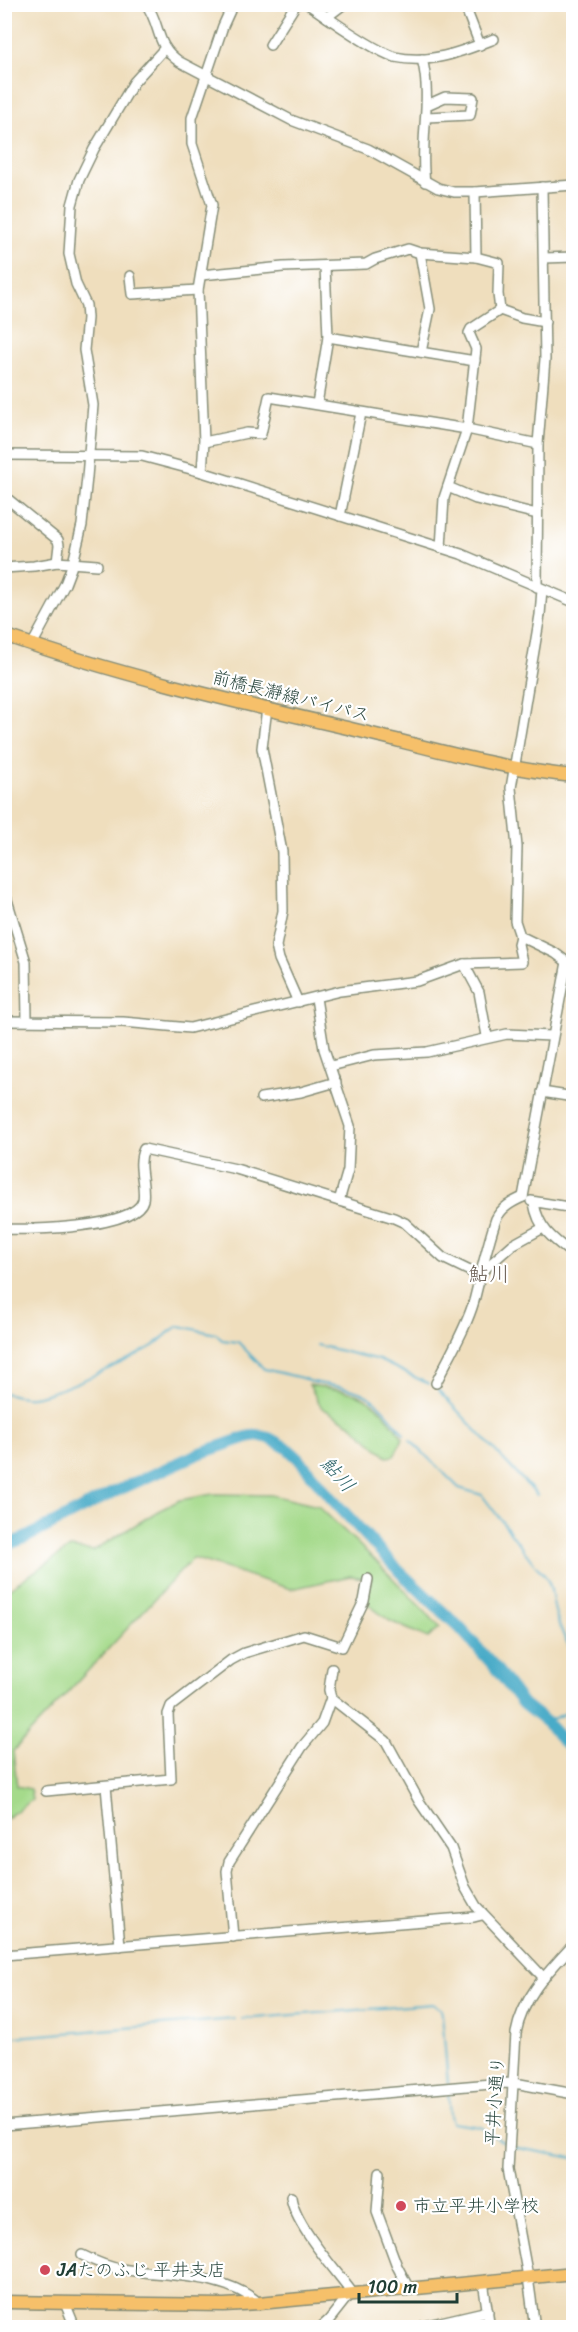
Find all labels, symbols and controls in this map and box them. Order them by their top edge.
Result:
street label: 前橋長瀞線バイパス [209,661,373,731]
district label: 鮎川 [468,1255,510,1293]
water label: 鮎川 [311,1448,364,1501]
street label: 平井小通り [476,2055,514,2147]
place label: 市立平井小学校 [413,2190,539,2222]
marker: 市立平井小学校 [394,2199,408,2213]
place label: JAたのふじ 平井支店 [56,2254,226,2286]
marker: JAたのふじ 平井支店 [38,2263,52,2277]
scale bar [359,2266,456,2304]
text: 100 m [368,2271,417,2303]

